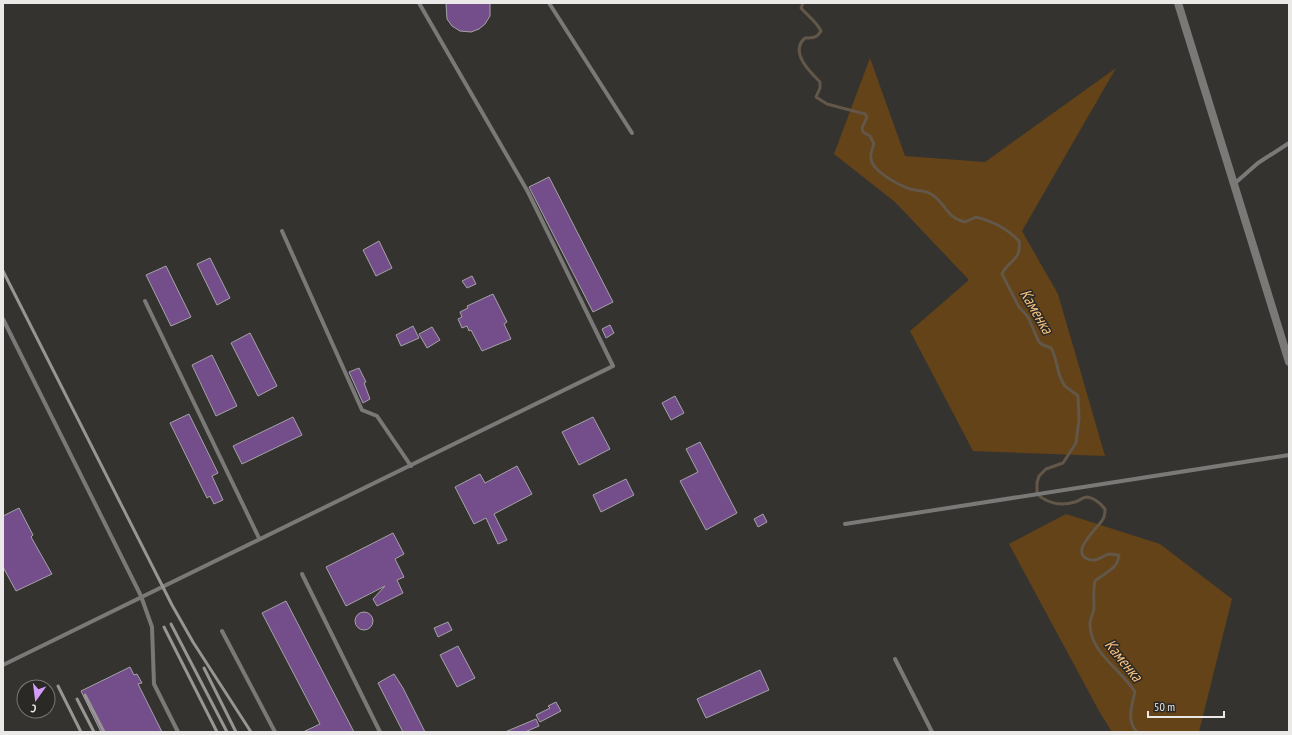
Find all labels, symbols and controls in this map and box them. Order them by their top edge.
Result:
water label: Каменка [1016,285,1059,339]
water label: Каменка [1101,635,1148,686]
north arrow [16,679,56,719]
scale bar [1148,693,1224,719]
text: 50 m [1154,699,1175,714]
text: С [29,701,38,716]

